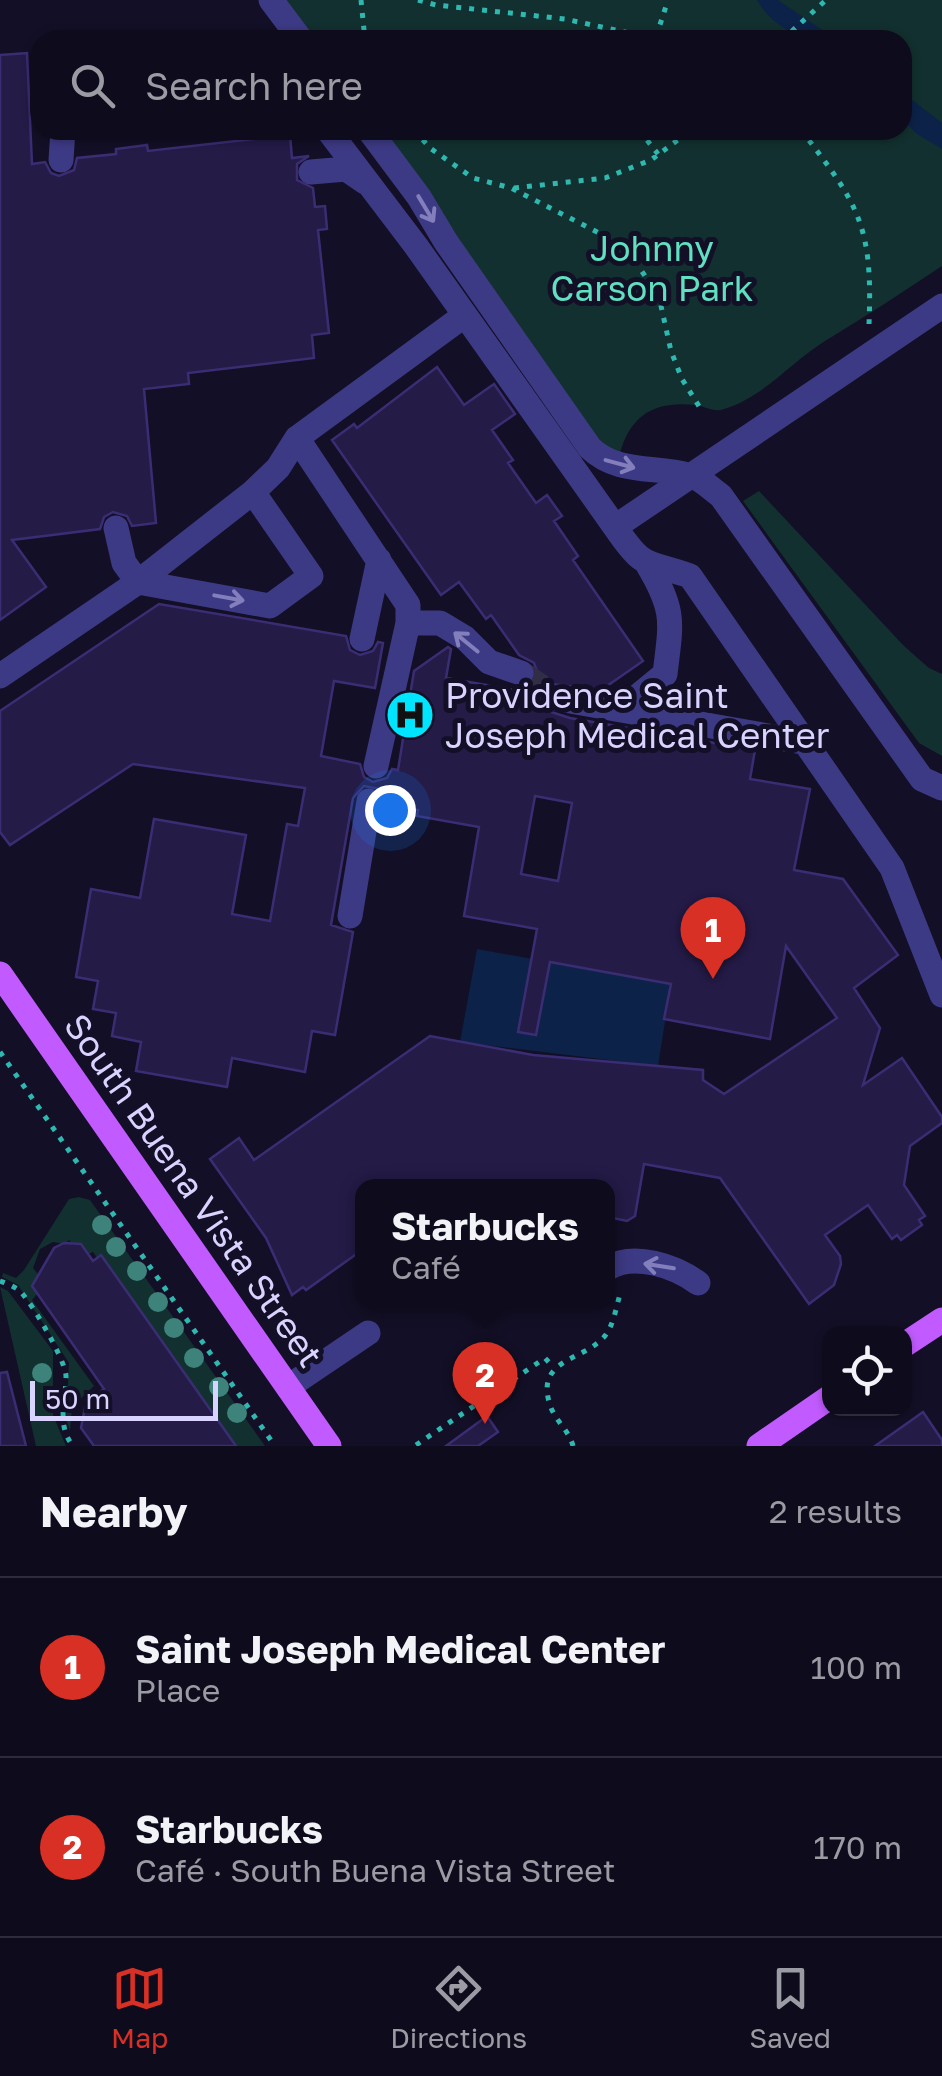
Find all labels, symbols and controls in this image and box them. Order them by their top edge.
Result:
search box [30,30,912,140]
icon: search [65,58,120,113]
text: Search here [145,63,363,108]
one-way arrow [416,194,436,223]
park label: Johnny Carson Park [551,227,753,309]
one-way arrow [604,455,635,474]
one-way arrow [212,589,245,608]
one-way arrow [454,631,480,653]
place label: Providence Saint Joseph Medical Center [445,674,829,756]
hospital icon: Providence Saint Joseph Medical Center [384,689,436,741]
your location [365,785,416,836]
pin: 1 [680,896,746,979]
street label: South Buena Vista Street [56,1005,332,1375]
popup [355,1179,615,1309]
text: Starbucks [391,1203,579,1248]
text: Café [391,1248,461,1286]
one-way arrow [643,1256,675,1275]
map controls [822,1326,912,1416]
button: locate [822,1326,912,1416]
pin: 2 [452,1342,518,1424]
scale bar [30,1376,218,1420]
text: 50 m [45,1382,110,1415]
text: Nearby [40,1486,188,1536]
text: 2 results [769,1492,902,1530]
text: Saint Joseph Medical Center [135,1626,666,1671]
text: 1 [64,1648,81,1686]
text: 100 m [810,1648,902,1686]
text: Place [135,1671,220,1709]
text: Starbucks [135,1806,323,1851]
text: 2 [63,1828,82,1866]
text: 170 m [813,1828,902,1866]
text: Café · South Buena Vista Street [135,1851,616,1889]
tab: Map [111,1961,168,2054]
tab: Directions [390,1961,527,2054]
tab: Saved [749,1961,831,2054]

